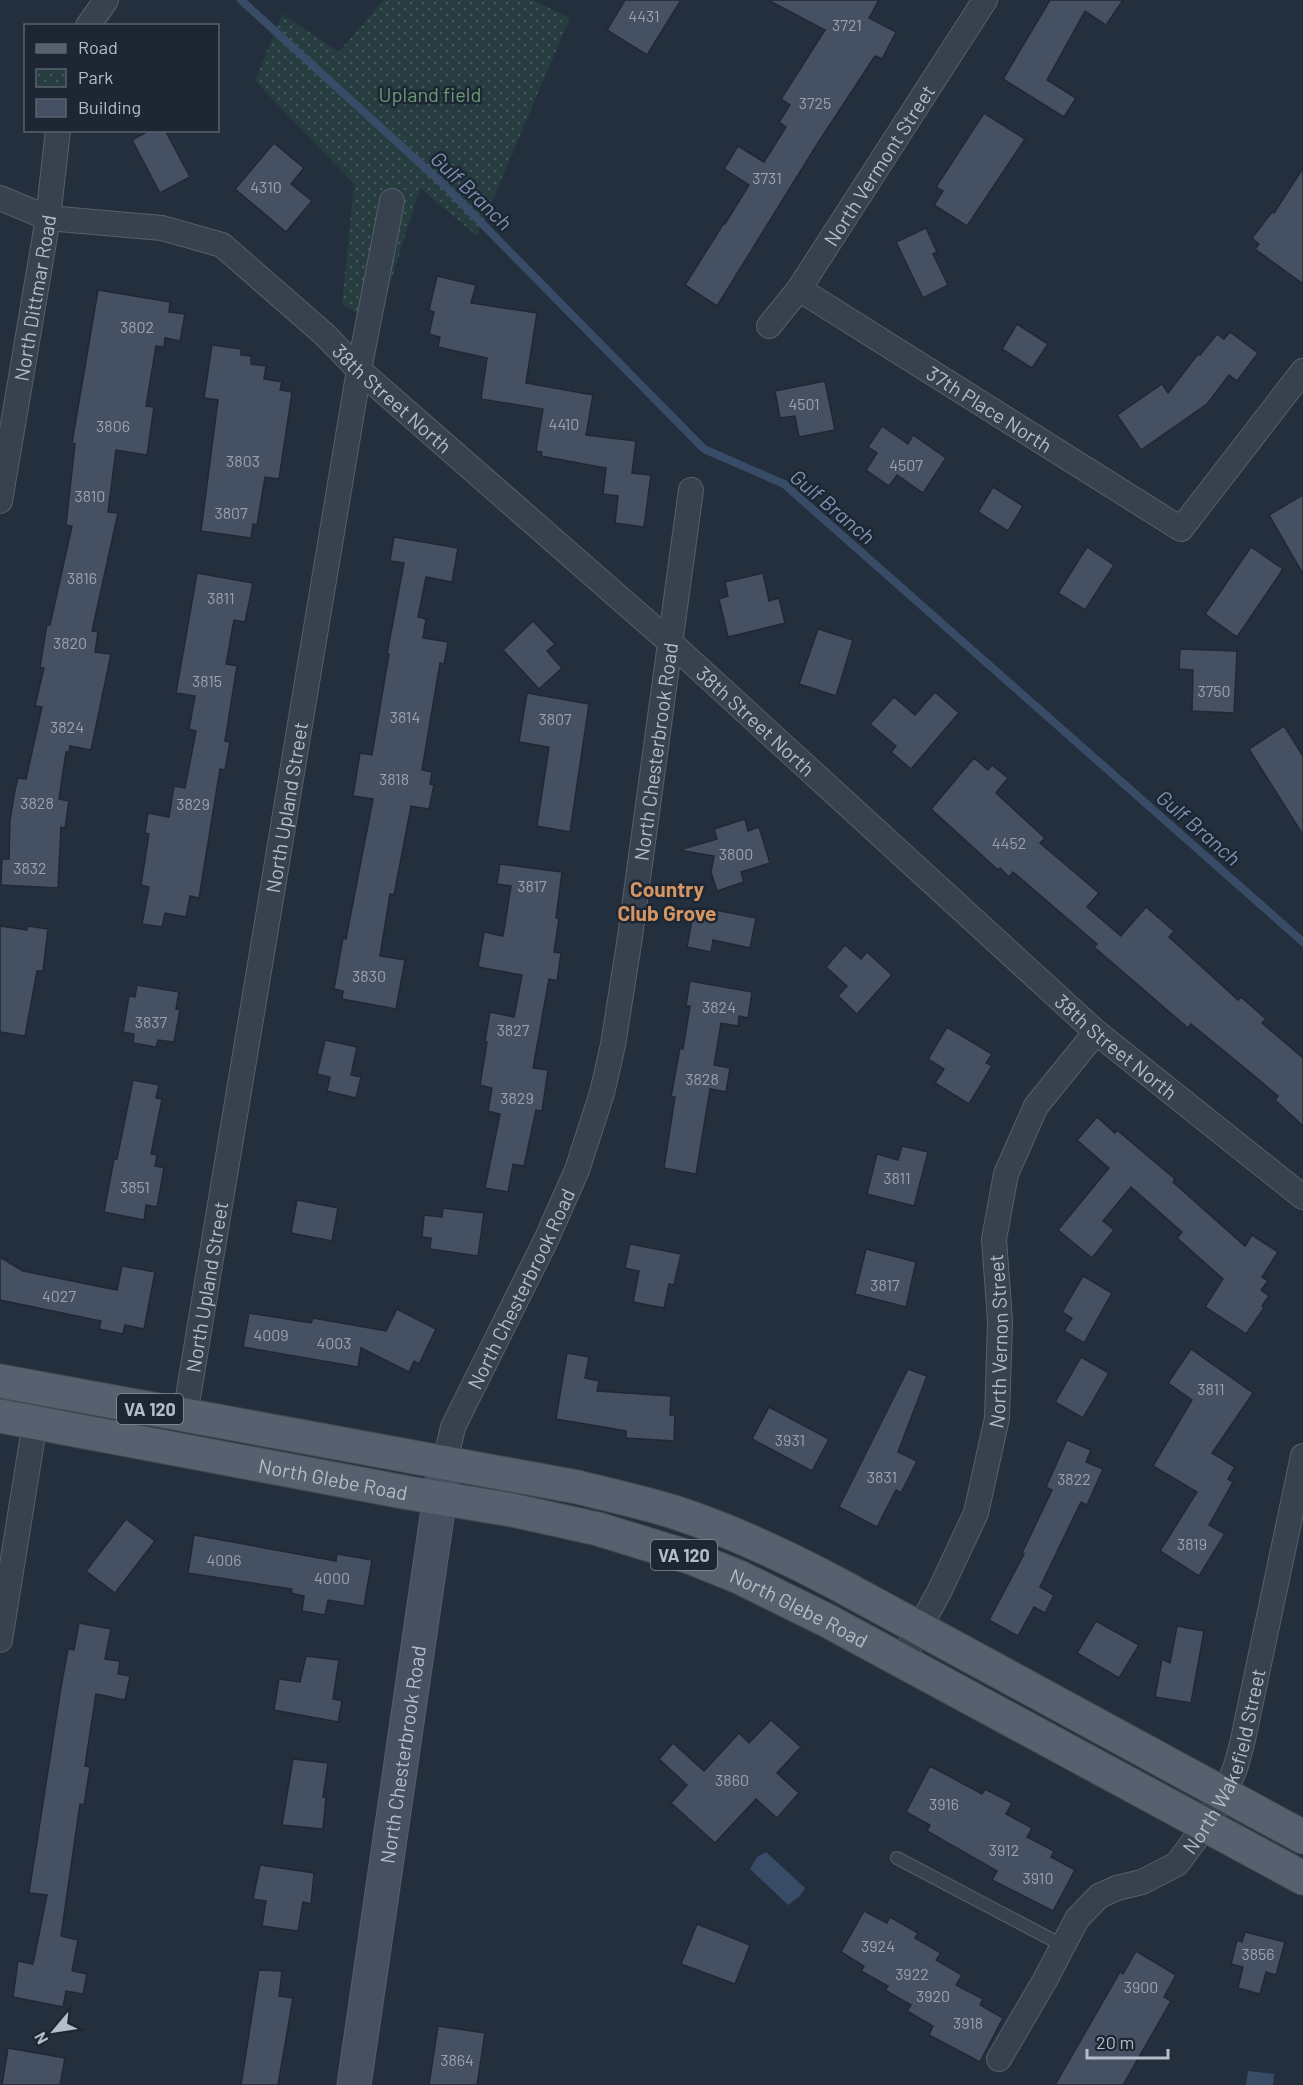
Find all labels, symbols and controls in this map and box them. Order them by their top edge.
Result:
house number: 4431 [628,6,660,25]
house number: 3721 [832,15,862,34]
legend [24,24,219,132]
text: Road [78,36,118,58]
text: Park [78,66,113,88]
street label: North Vermont Street [818,80,939,250]
park label: Upland field [379,82,481,106]
house number: 3725 [799,93,831,112]
text: Building [78,96,141,118]
water label: Gulf Branch [426,145,518,235]
house number: 3731 [752,168,782,187]
house number: 4310 [250,177,282,196]
street label: North Dittmar Road [9,213,60,383]
house number: 3802 [120,317,154,336]
street label: 38th Street North [328,339,457,458]
street label: 37th Place North [922,360,1057,457]
house number: 4501 [788,394,820,413]
house number: 4410 [549,414,579,433]
house number: 3806 [96,416,130,435]
house number: 3803 [226,451,260,470]
house number: 4507 [889,455,923,474]
water label: Gulf Branch [786,463,880,549]
house number: 3810 [75,486,105,505]
house number: 3807 [214,503,248,522]
house number: 3816 [67,568,97,587]
house number: 3811 [207,588,235,607]
house number: 3820 [53,633,87,652]
street label: North Chesterbrook Road [629,641,682,862]
street label: 38th Street North [692,661,820,781]
house number: 3815 [192,671,222,690]
house number: 3750 [1197,681,1231,700]
house number: 3814 [390,707,420,726]
house number: 3807 [538,709,572,728]
house number: 3824 [50,717,84,736]
street label: North Upland Street [260,720,312,895]
house number: 3818 [379,769,409,788]
water label: Gulf Branch [1152,784,1246,870]
house number: 3828 [20,793,54,812]
house number: 3829 [176,794,210,813]
house number: 4452 [992,833,1026,852]
house number: 3800 [719,844,753,863]
house number: 3832 [13,858,47,877]
house number: 3817 [517,876,547,895]
district label: Country Club Grove [618,876,716,925]
house number: 3830 [352,966,386,985]
street label: 38th Street North [1050,989,1182,1104]
house number: 3824 [702,997,736,1016]
house number: 3837 [135,1012,168,1031]
house number: 3827 [497,1020,530,1039]
house number: 3828 [685,1069,719,1088]
house number: 3829 [500,1088,534,1107]
house number: 3811 [883,1168,911,1187]
house number: 3851 [120,1177,150,1196]
street label: North Chesterbrook Road [462,1185,579,1393]
street label: North Upland Street [180,1199,232,1374]
street label: North Vernon Street [983,1253,1012,1430]
house number: 3817 [870,1275,900,1294]
house number: 4027 [42,1286,76,1305]
house number: 4009 [253,1325,289,1344]
house number: 4003 [316,1333,352,1352]
house number: 3811 [1197,1379,1225,1398]
road number: VA 120 [117,1394,183,1424]
house number: 3931 [775,1430,805,1449]
street label: North Glebe Road [257,1453,410,1505]
house number: 3831 [867,1467,897,1486]
house number: 3822 [1057,1469,1091,1488]
house number: 3819 [1177,1534,1207,1553]
road number: VA 120 [651,1540,717,1570]
house number: 4006 [206,1550,242,1569]
street label: North Glebe Road [727,1563,872,1652]
house number: 4000 [314,1568,350,1587]
street label: North Chesterbrook Road [374,1644,430,1865]
street label: North Wakefield Street [1177,1667,1270,1858]
house number: 3860 [715,1770,749,1789]
house number: 3916 [929,1794,959,1813]
house number: 3912 [989,1840,1019,1859]
house number: 3910 [1023,1868,1053,1887]
house number: 3924 [861,1936,895,1955]
house number: 3856 [1241,1944,1275,1963]
house number: 3922 [895,1964,929,1983]
house number: 3900 [1124,1977,1158,1996]
house number: 3920 [916,1986,950,2005]
north arrow [24,2001,84,2061]
house number: 3918 [953,2013,983,2032]
scale bar [1087,2022,1168,2060]
text: N [30,2029,51,2048]
text: 20 m [1096,2031,1134,2053]
house number: 3864 [440,2050,474,2069]

